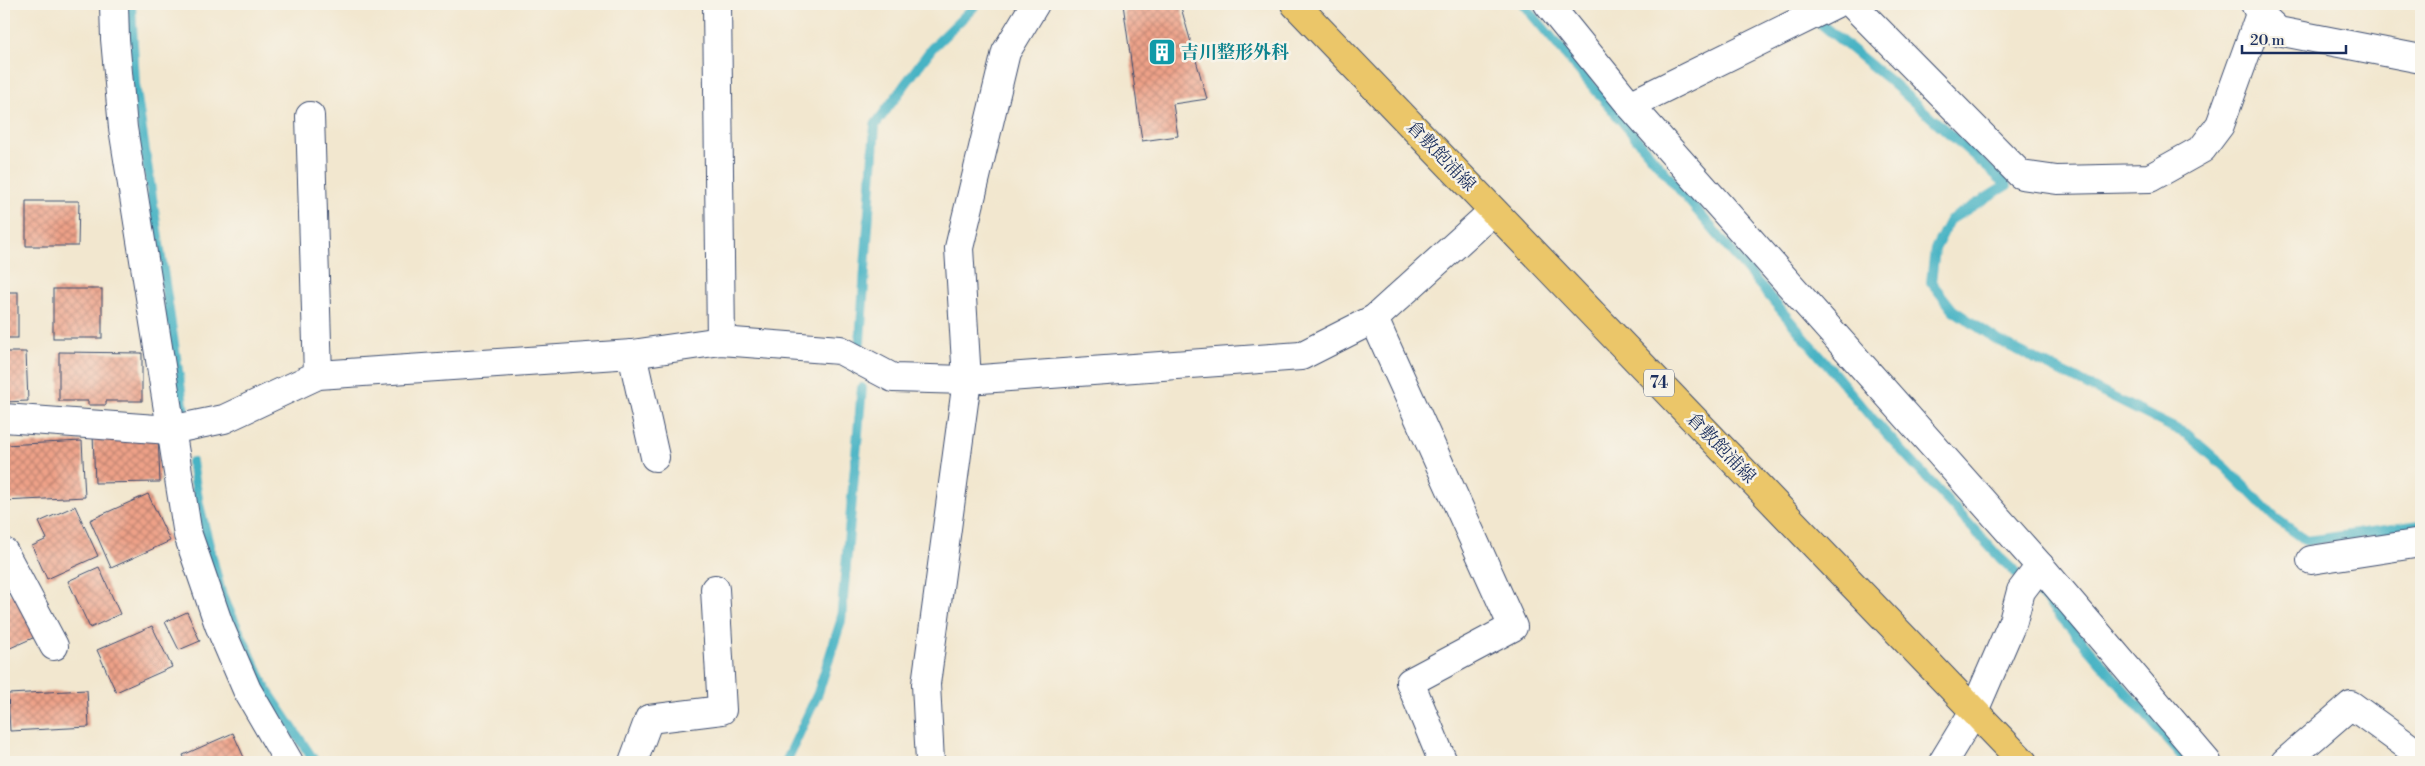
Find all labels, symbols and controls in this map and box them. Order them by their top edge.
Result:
scale bar [2242,22,2346,54]
text: 20 m [2250,31,2285,50]
building icon: 吉川整形外科 [1147,37,1177,67]
place label: 吉川整形外科 [1181,41,1289,64]
street label: 倉敷飽浦線 [1401,116,1481,196]
road number: 74 [1644,369,1674,396]
street label: 倉敷飽浦線 [1681,408,1761,488]

